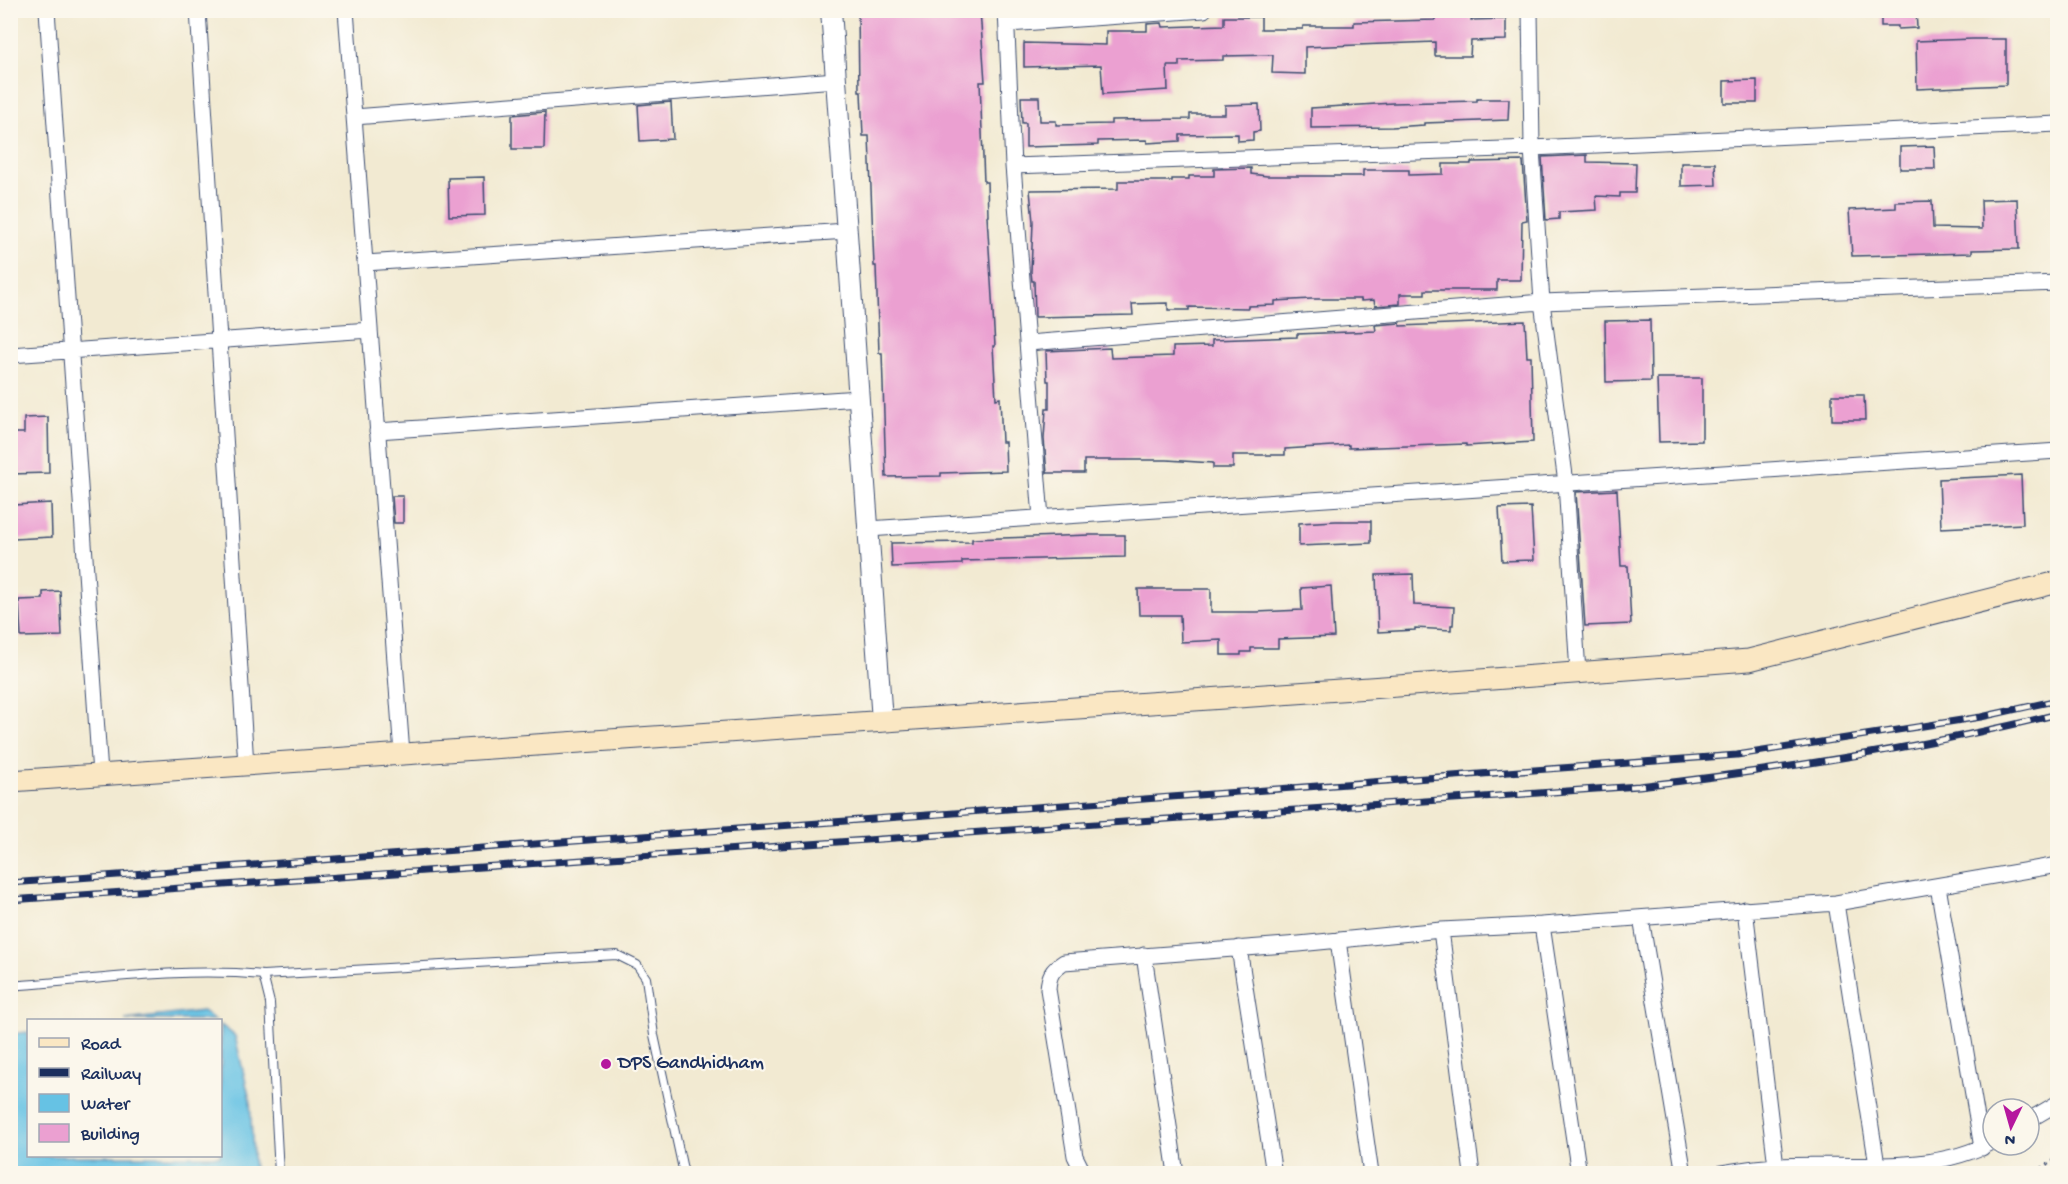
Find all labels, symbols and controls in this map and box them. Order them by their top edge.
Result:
legend [27,1019,222,1157]
text: Road [81,1035,122,1056]
place label: DPS Gandhidham [616,1053,764,1076]
marker: DPS Gandhidham [599,1057,613,1071]
text: Railway [81,1065,141,1086]
text: Water [81,1095,131,1116]
north arrow [1981,1097,2041,1157]
text: Building [80,1125,140,1146]
text: N [2003,1128,2016,1148]

